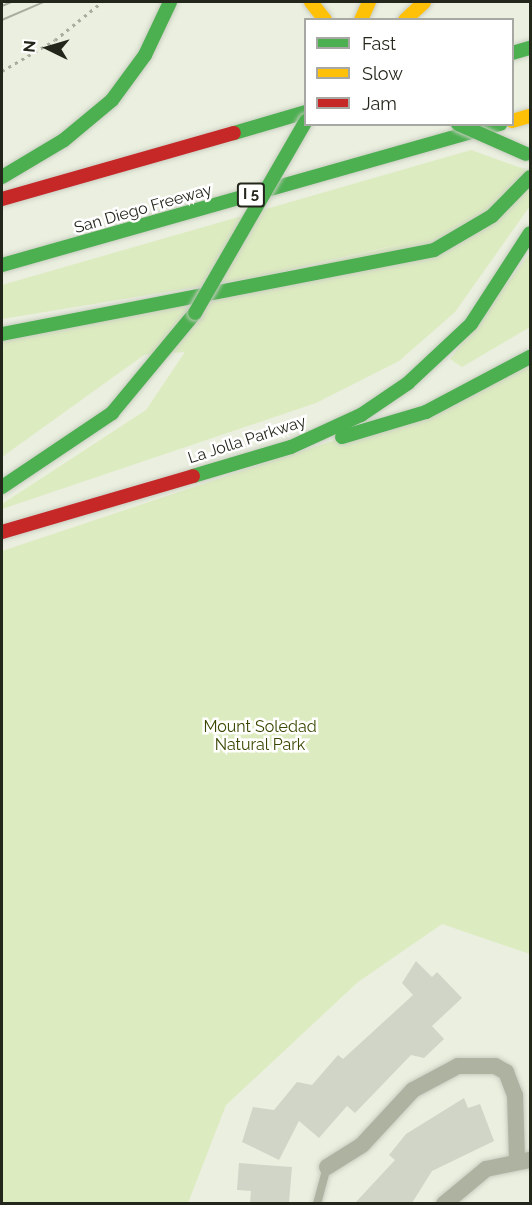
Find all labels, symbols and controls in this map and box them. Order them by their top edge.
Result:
north arrow [18,18,78,78]
legend [304,18,514,126]
text: Fast [362,33,396,54]
text: N [20,39,40,53]
text: Slow [362,63,403,84]
text: Jam [362,93,397,114]
street label: San Diego Freeway [72,180,214,238]
road number: I 5 [236,183,266,207]
street label: La Jolla Parkway [185,412,309,468]
park label: Mount Soledad Natural Park [203,717,317,755]

